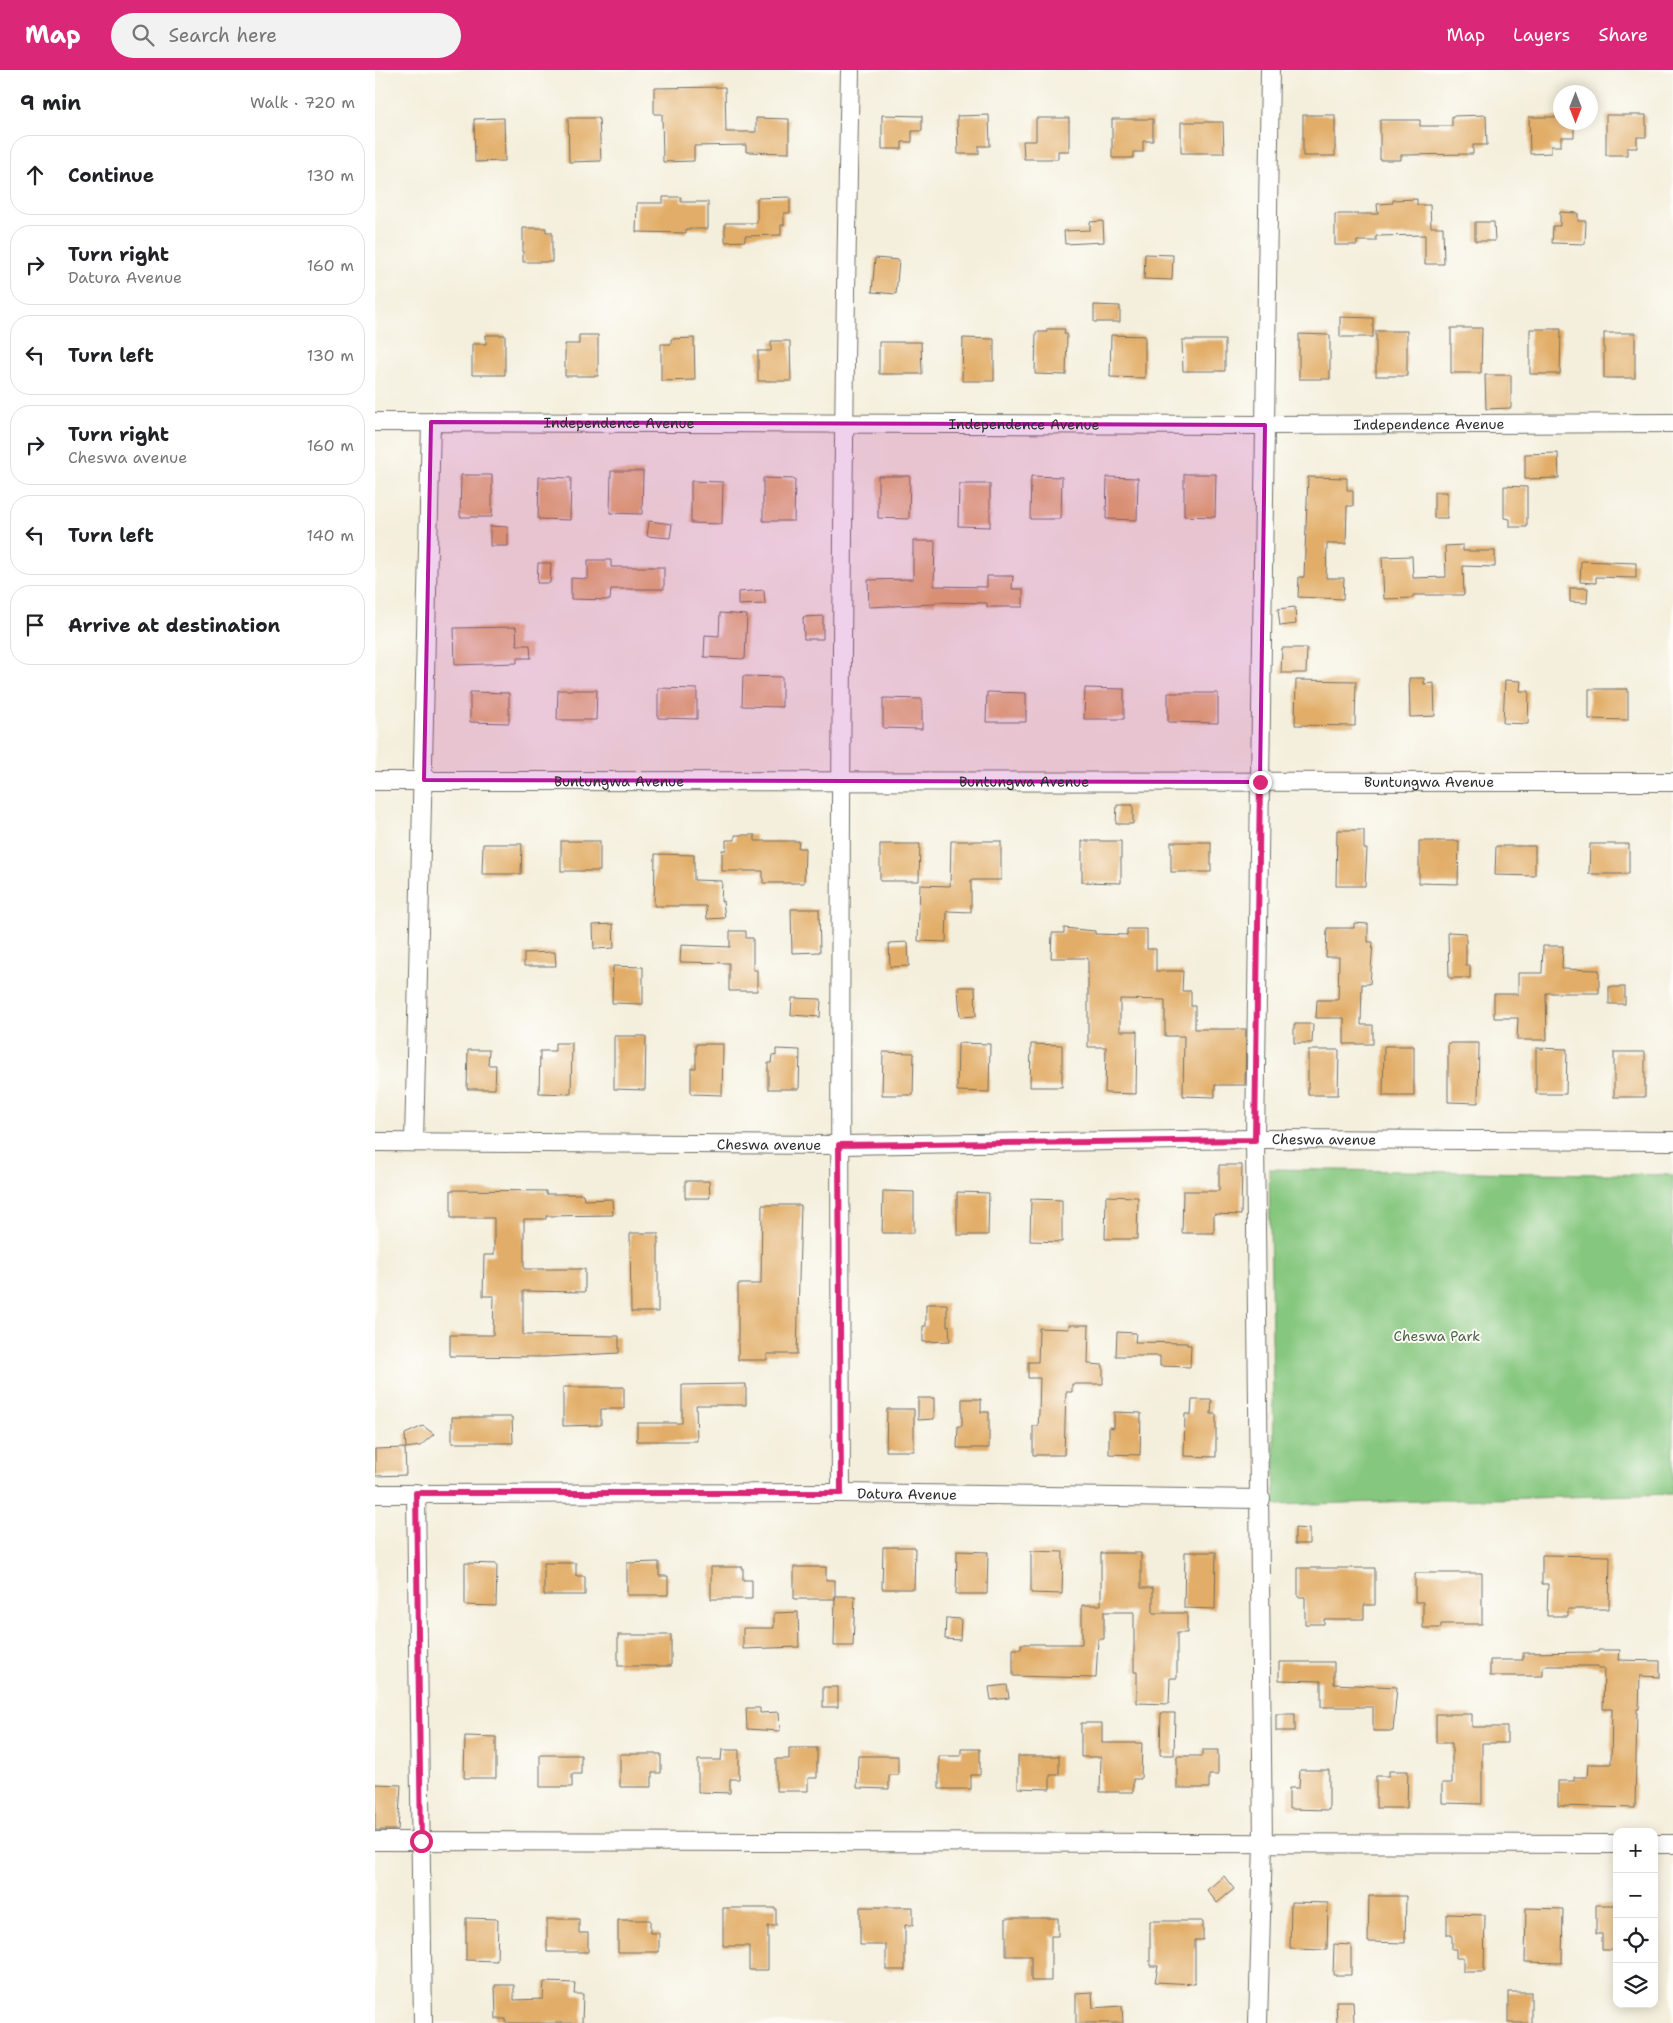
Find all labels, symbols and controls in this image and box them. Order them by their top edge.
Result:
search box [111,13,461,58]
text: Map [25,19,81,51]
icon: search [129,21,157,49]
text: Search here [169,23,277,48]
text: Map [1447,23,1485,47]
text: Layers [1513,23,1570,47]
text: Share [1598,23,1648,47]
north arrow [1553,85,1598,130]
text: 9 min [20,89,81,117]
text: Walk · 720 m [250,92,355,113]
icon: ahead [21,161,49,189]
text: Continue [68,163,154,188]
text: 130 m [307,165,354,186]
text: Turn right [68,242,169,267]
icon: right [21,251,49,279]
text: 160 m [307,255,354,276]
text: Datura Avenue [68,267,182,288]
icon: left [21,341,49,369]
text: Turn left [68,343,154,368]
text: 130 m [307,345,354,366]
street label: Independence Avenue [544,414,694,432]
street label: Independence Avenue [949,415,1099,433]
street label: Independence Avenue [1354,415,1504,434]
text: Turn right [68,422,169,447]
icon: right [21,431,49,459]
text: 160 m [307,435,354,456]
text: Cheswa avenue [68,447,187,468]
icon: left [21,521,49,549]
text: Turn left [68,523,154,548]
text: 140 m [307,525,354,546]
icon: arrive [21,611,49,639]
text: Arrive at destination [68,613,280,638]
route end [1249,771,1272,794]
street label: Buntungwa Avenue [554,772,684,790]
street label: Buntungwa Avenue [959,772,1089,791]
street label: Buntungwa Avenue [1364,773,1494,791]
street label: Cheswa avenue [1272,1130,1376,1149]
street label: Cheswa avenue [717,1135,821,1154]
park label: Cheswa Park [1394,1327,1480,1345]
street label: Datura Avenue [857,1484,957,1504]
map controls [1613,1828,1658,2008]
button: + [1613,1828,1658,1873]
route start [410,1830,433,1853]
button: − [1613,1873,1658,1918]
button: locate [1613,1918,1658,1963]
button: layers [1613,1963,1658,2008]

